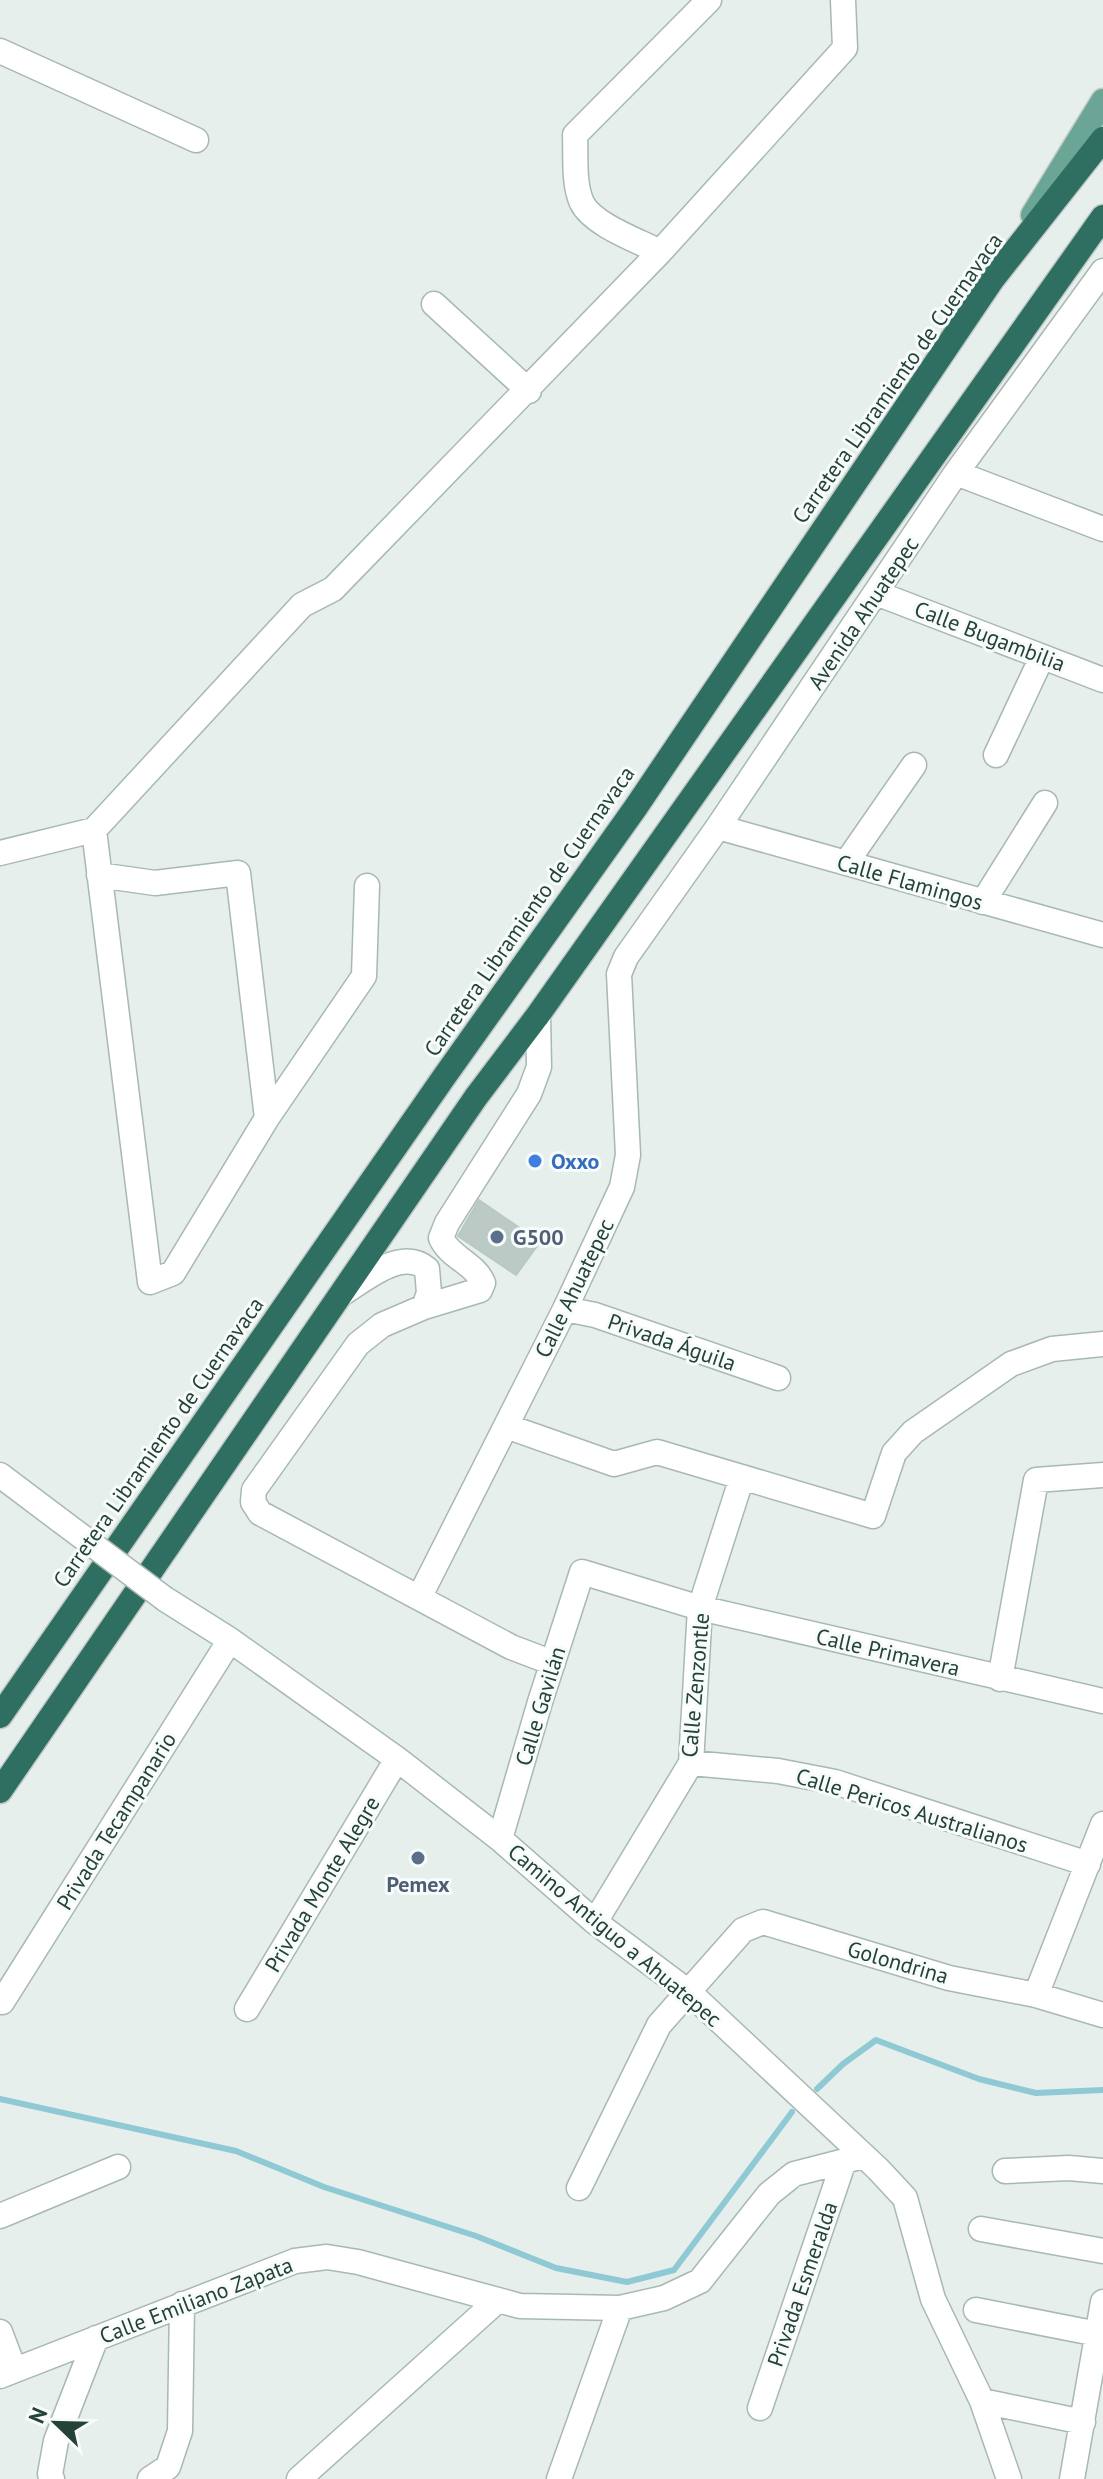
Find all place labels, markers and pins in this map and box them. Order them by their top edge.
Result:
place label: Oxxo [551,1147,599,1175]
marker: Oxxo [526,1152,544,1170]
place label: G500 [513,1223,564,1251]
marker: G500 [488,1228,506,1246]
marker: Pemex [409,1849,427,1867]
place label: Pemex [387,1870,450,1898]

